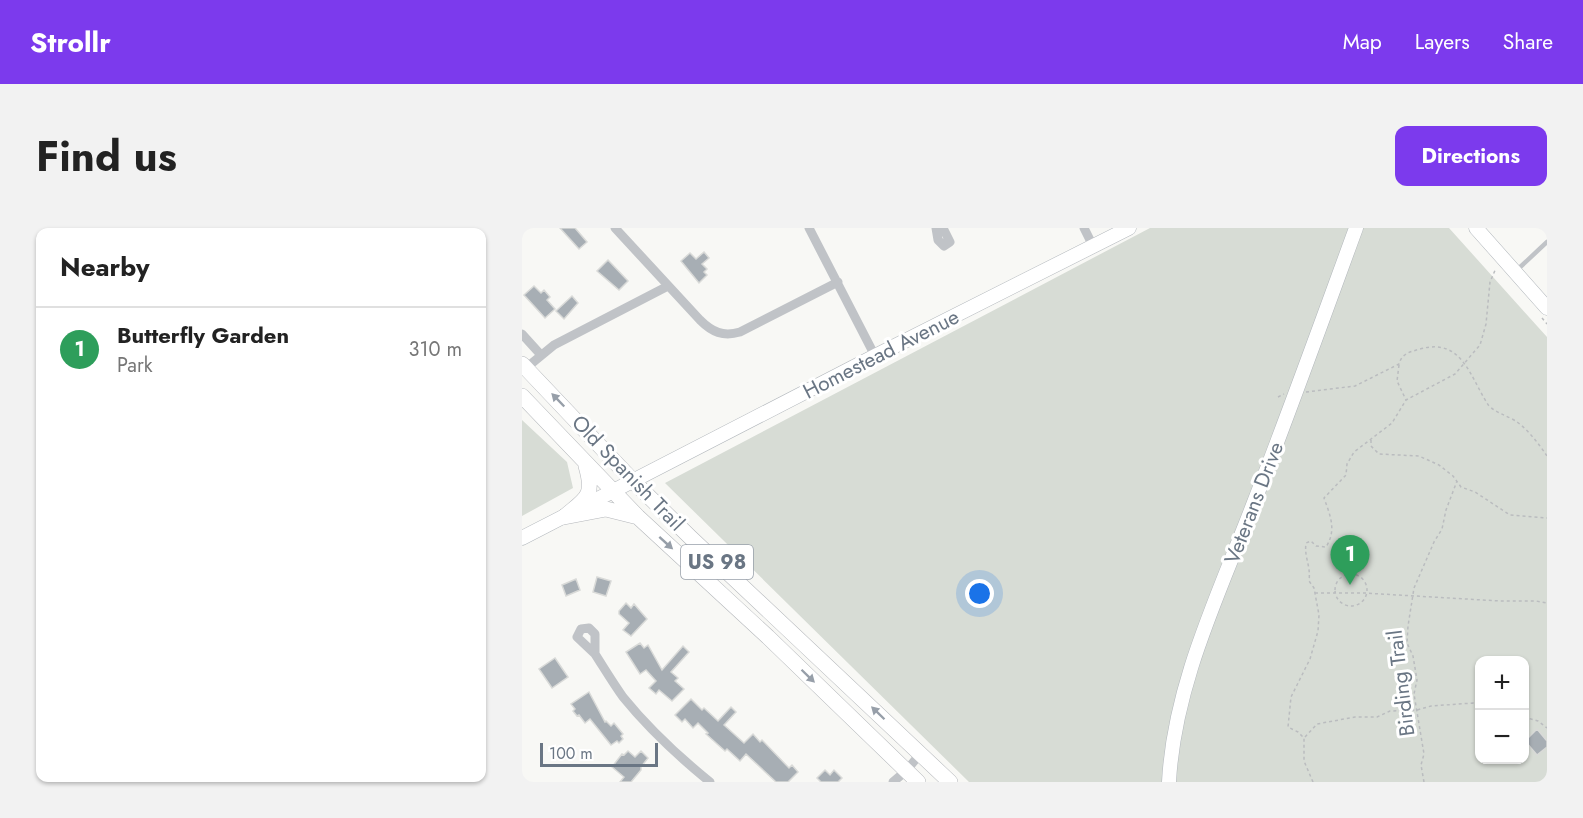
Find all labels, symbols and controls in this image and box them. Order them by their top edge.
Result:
text: Strollr [30,22,111,63]
text: Map [1343,27,1382,57]
text: Layers [1415,27,1470,57]
text: Share [1503,27,1553,57]
text: Find us [36,126,177,187]
button: Directions [1395,126,1547,186]
text: Nearby [60,248,149,286]
street label: Homestead Avenue [798,302,965,406]
text: Butterfly Garden [117,319,289,351]
text: 1 [74,335,85,364]
text: 310 m [408,335,462,364]
text: Park [117,351,153,380]
one-way arrow [551,393,565,408]
street label: Old Spanish Trail [565,408,691,538]
street label: Veterans Drive [1217,437,1291,568]
one-way arrow [659,535,673,549]
pin: 1 [1330,536,1370,585]
road number: US 98 [681,545,753,579]
your location [965,579,994,608]
street label: Birding Trail [1380,628,1422,738]
map controls [1475,656,1529,764]
button: + [1475,656,1529,710]
one-way arrow [800,669,814,683]
one-way arrow [870,706,885,720]
button: − [1475,710,1529,764]
scale bar [540,740,658,768]
text: 100 m [549,742,593,765]

